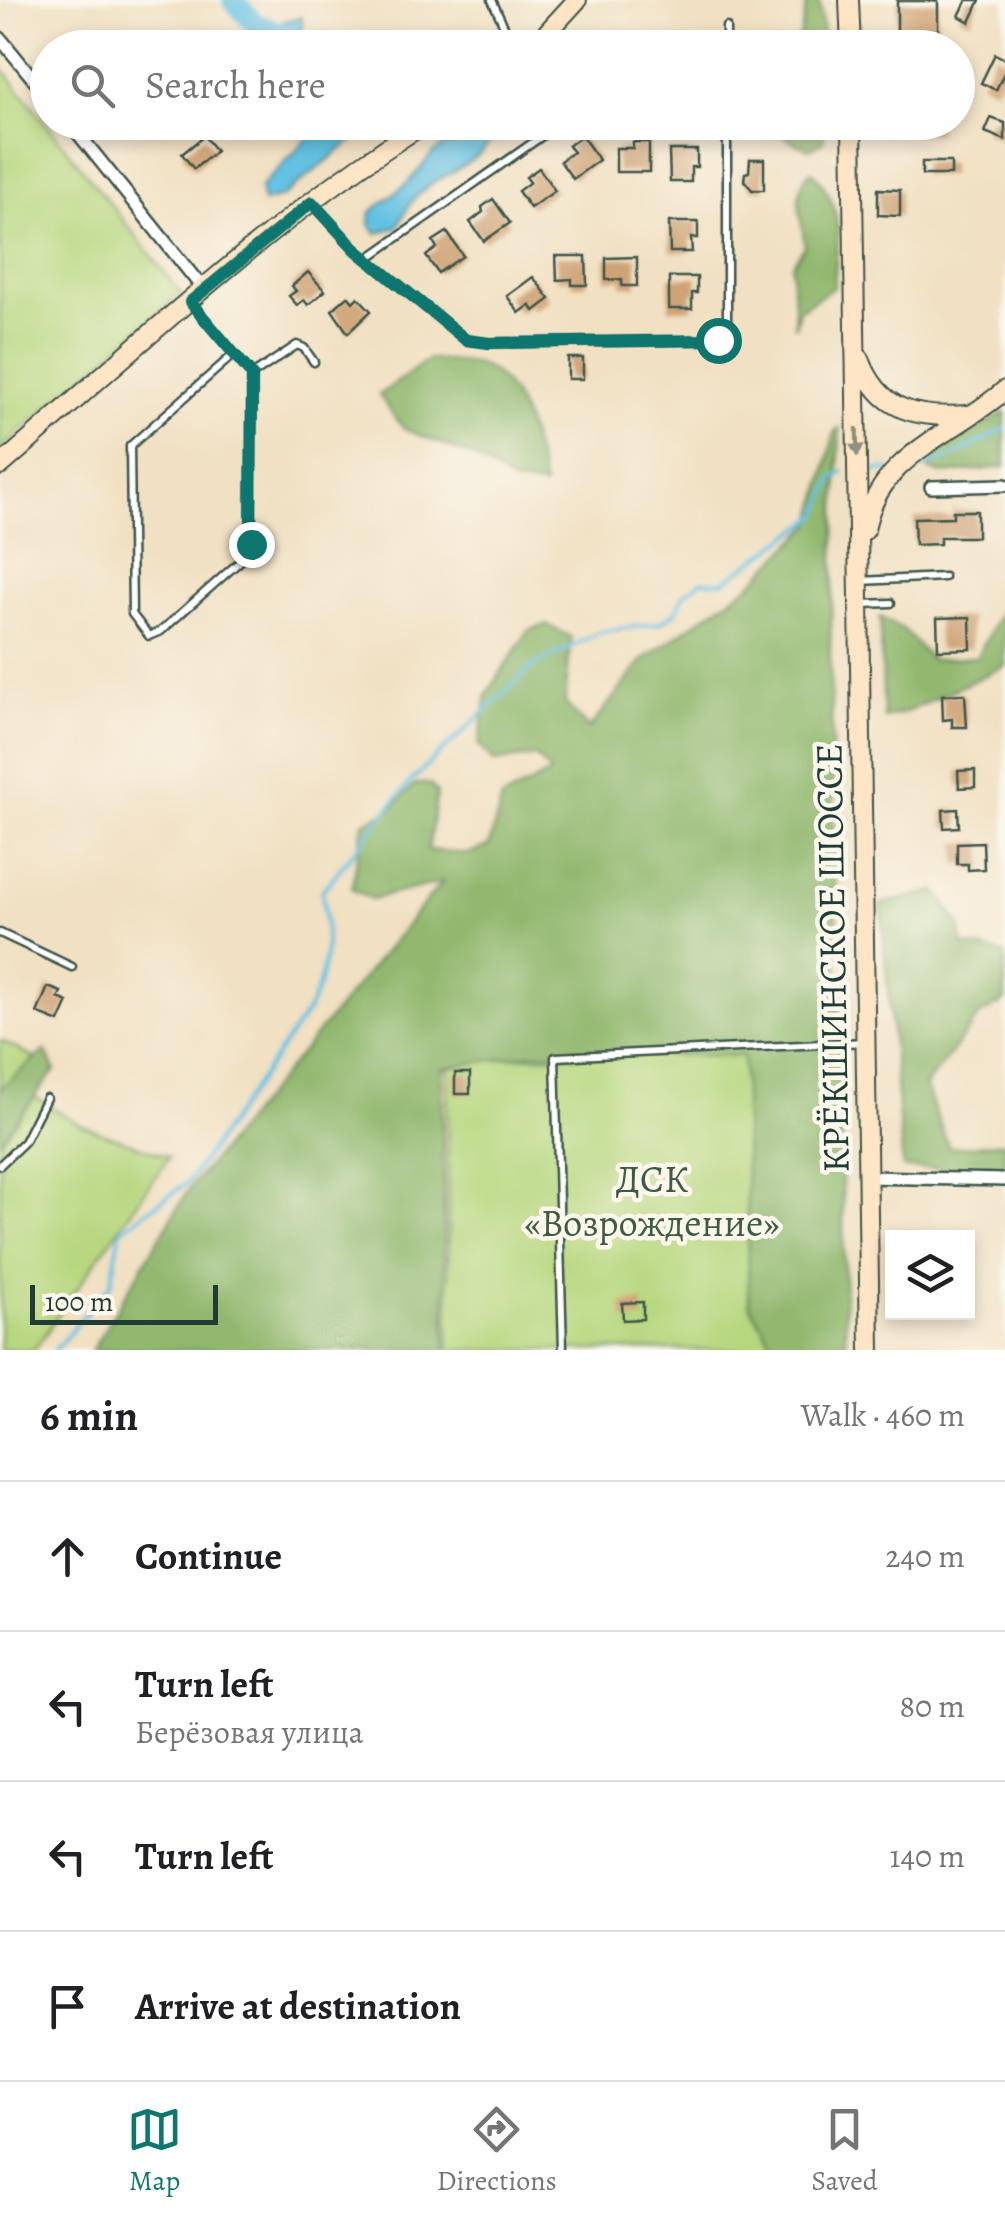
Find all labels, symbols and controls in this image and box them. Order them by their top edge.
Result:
search box [30,30,975,140]
icon: search [65,58,120,113]
text: Search here [145,59,326,111]
route start [696,318,742,364]
one-way arrow [850,427,866,459]
route end [229,522,275,568]
street label: КРЁКШИНСКОЕ ШОССЕ [802,743,862,1173]
park label: ДСК «Возрождение» [524,1153,780,1249]
map controls [885,1230,975,1320]
button: layers [885,1230,975,1320]
scale bar [30,1280,218,1324]
text: 100 m [45,1283,113,1321]
text: 6 min [40,1387,138,1444]
text: Walk · 460 m [801,1393,965,1437]
icon: ahead [40,1529,95,1584]
text: Continue [135,1530,282,1582]
text: 240 m [885,1534,965,1578]
text: Turn left [135,1658,274,1710]
icon: left [40,1679,95,1734]
text: 80 m [899,1684,965,1728]
text: Берёзовая улица [135,1710,363,1754]
icon: left [40,1829,95,1884]
text: Turn left [135,1830,274,1882]
text: 140 m [890,1834,965,1878]
icon: arrive [40,1979,95,2034]
text: Arrive at destination [135,1980,461,2032]
tab: Map [127,2102,182,2200]
tab: Directions [437,2102,557,2200]
tab: Saved [811,2102,878,2200]

